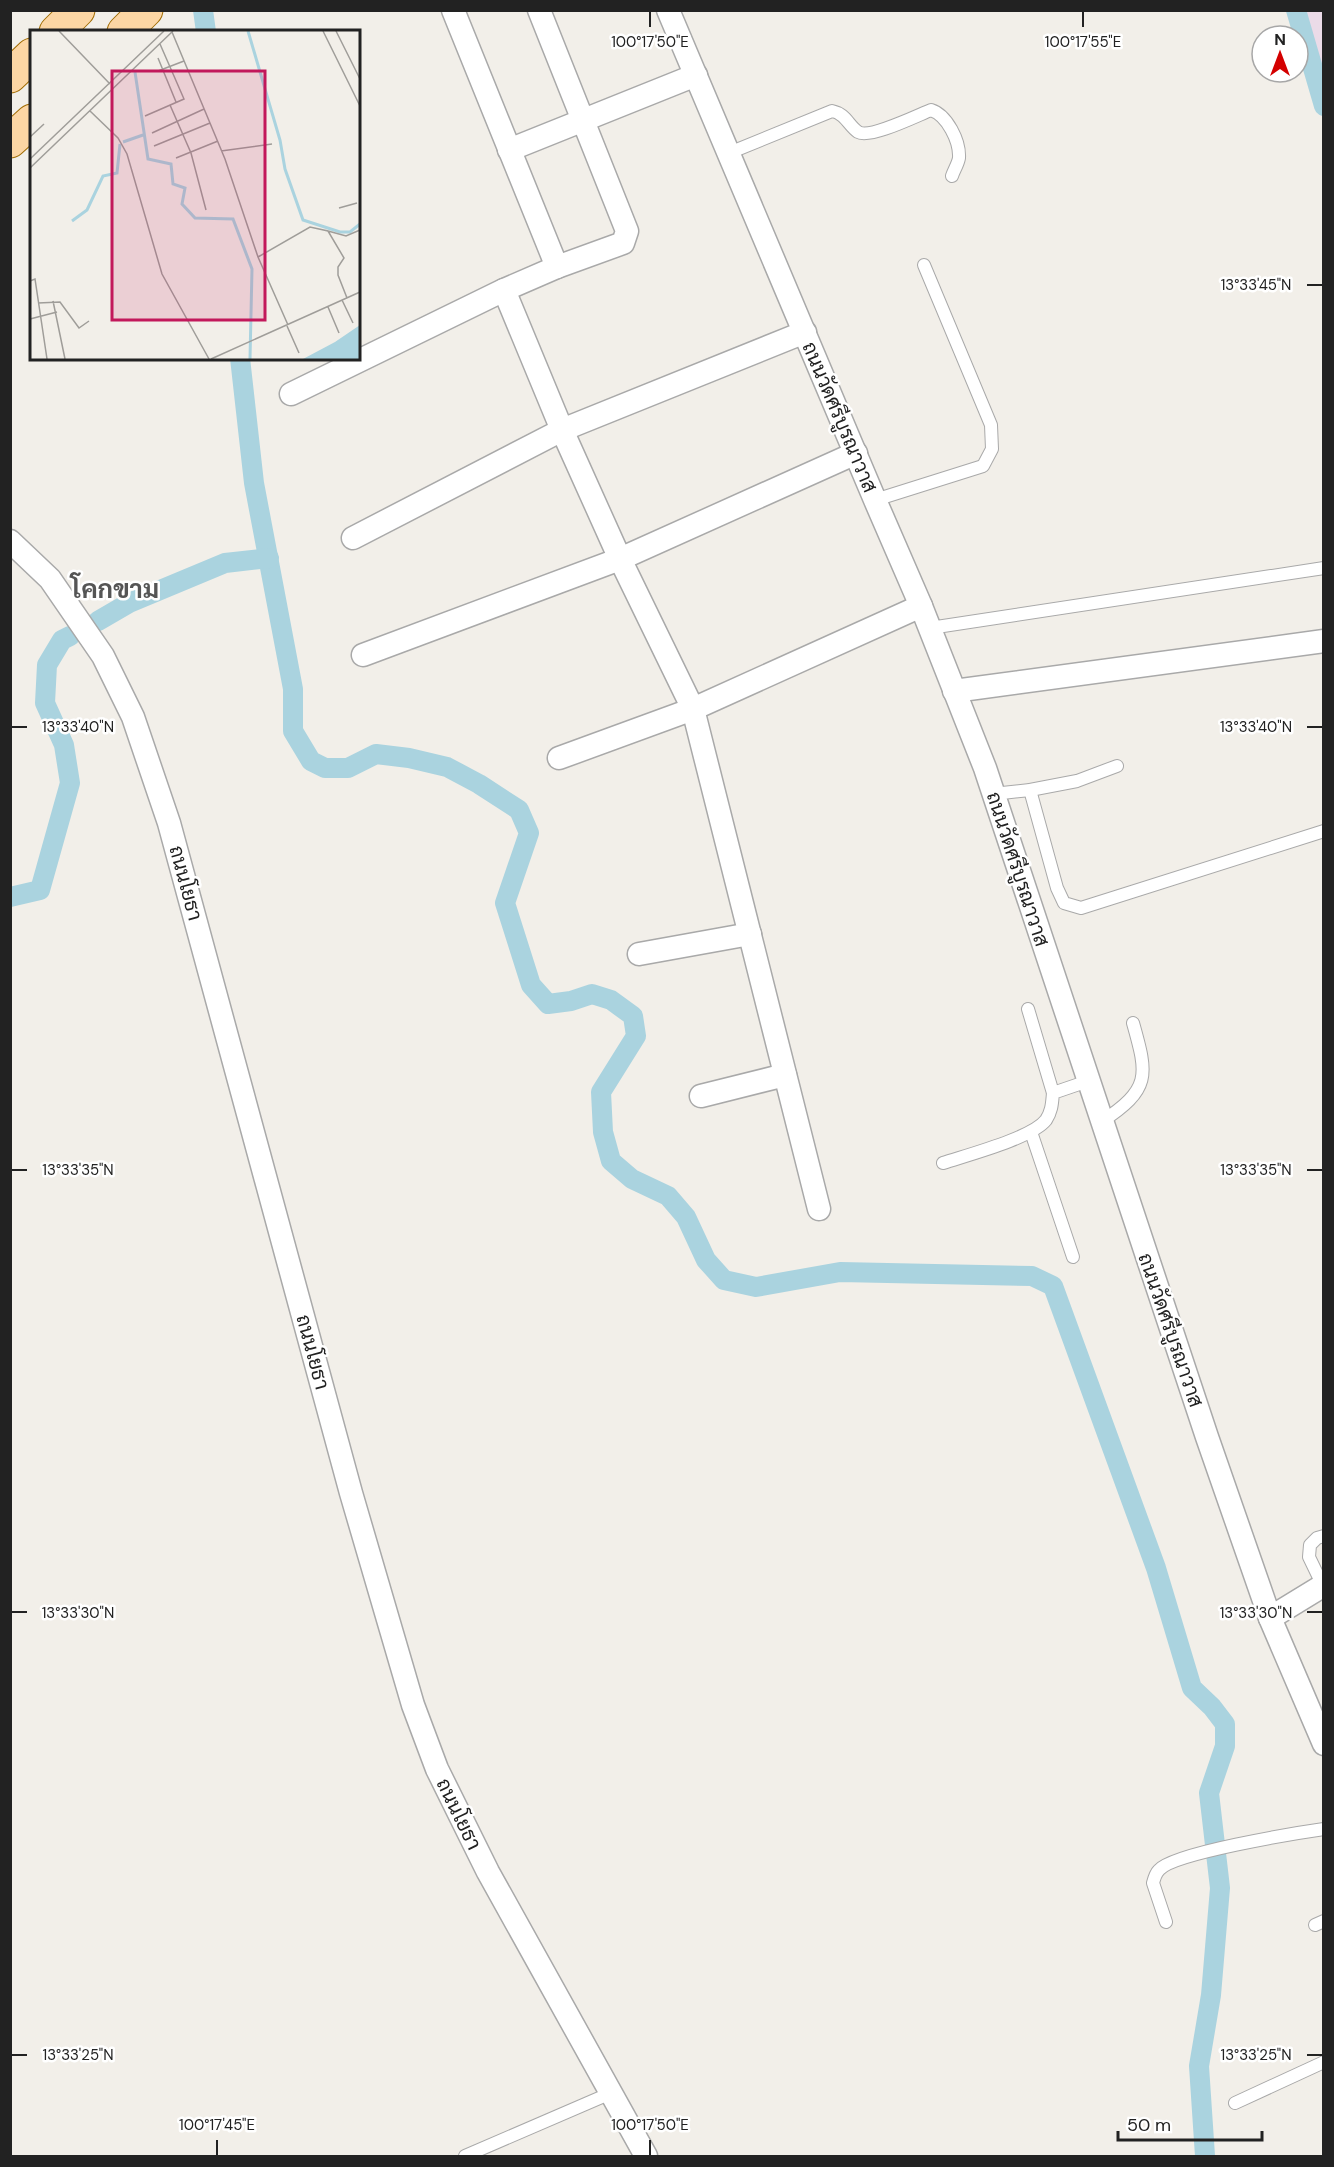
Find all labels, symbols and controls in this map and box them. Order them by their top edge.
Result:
north arrow [1250,24,1310,84]
text: N [1274,29,1286,50]
inset map [30,30,360,360]
text: 100°17'50"E [611,32,689,52]
text: 100°17'55"E [1045,32,1121,52]
text: 13°33'45"N [1221,275,1291,295]
street label: ถนนวัดศรีบูรณาวาส [795,338,883,497]
district label: โคกขาม [69,572,159,606]
text: 13°33'40"N [42,717,114,737]
text: 13°33'40"N [1220,717,1292,737]
street label: ถนนวัดศรีบูรณาวาส [979,788,1055,950]
street label: ถนนโยธา [164,843,208,923]
text: 13°33'35"N [42,1160,114,1180]
text: 13°33'35"N [1220,1160,1292,1180]
street label: ถนนวัดศรีบูรณาวาส [1131,1249,1210,1411]
street label: ถนนโยธา [291,1312,335,1392]
text: 13°33'30"N [42,1603,114,1623]
text: 13°33'30"N [1220,1603,1292,1623]
street label: ถนนโยธา [431,1774,487,1854]
text: 13°33'25"N [42,2045,114,2065]
text: 13°33'25"N [1220,2045,1292,2065]
scale bar [1118,2104,1262,2142]
text: 50 m [1127,2113,1171,2137]
text: 100°17'45"E [179,2115,255,2135]
text: 100°17'50"E [611,2115,689,2135]

